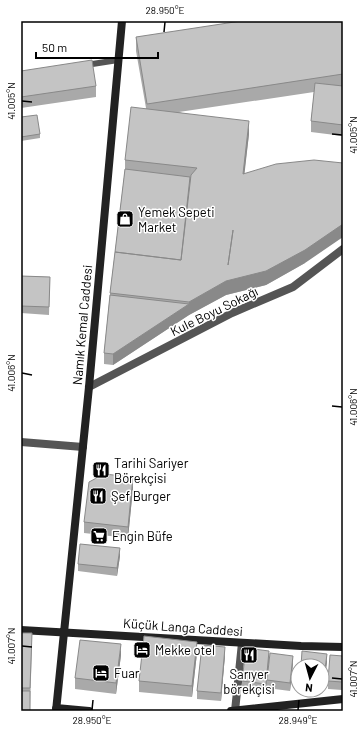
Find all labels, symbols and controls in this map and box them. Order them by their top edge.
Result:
text: 28.950°E [145,4,185,16]
scale bar [36,34,158,60]
text: 50 m [42,40,67,54]
text: 41.005°N [5,82,17,120]
text: 41.005°N [347,116,359,154]
place label: Yemek Sepeti Market [138,204,215,235]
shop icon: Yemek Sepeti Market [115,209,135,229]
street label: Namık Kemal Caddesi [69,264,95,386]
street label: Kule Boyu Sokağı [168,283,260,339]
text: 41.006°N [5,354,17,392]
text: 41.006°N [347,388,359,426]
place label: Tarihi Sariyer Börekçisi [114,455,189,486]
restaurant icon: Tarihi Sariyer Börekçisi [91,460,111,480]
restaurant icon: Şef Burger [88,486,108,506]
place label: Şef Burger [111,488,171,504]
supermarket icon: Engin Büfe [89,526,109,546]
place label: Engin Büfe [112,528,173,544]
street label: Küçük Langa Caddesi [123,615,243,639]
text: 41.007°N [5,627,17,665]
hotel icon: Mekke otel [132,640,152,660]
place label: Mekke otel [155,642,215,658]
restaurant icon: Sarıyer börekçisi [239,645,259,665]
north arrow [290,658,330,698]
text: 41.007°N [347,660,359,698]
hotel icon: Fuar [91,663,111,683]
place label: Fuar [114,665,140,681]
place label: Sarıyer börekçisi [223,666,275,697]
text: N [305,682,313,695]
text: 28.950°E [72,714,112,726]
text: 28.949°E [278,714,318,726]

